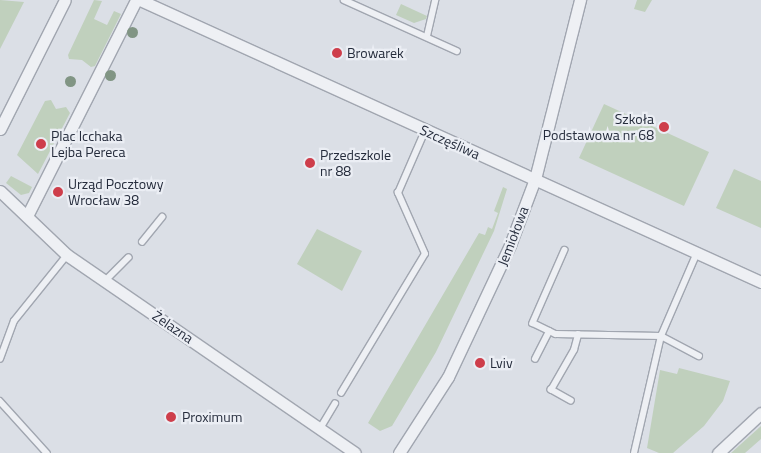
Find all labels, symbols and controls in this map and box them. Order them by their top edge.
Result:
place label: Browarek [347,45,404,61]
marker: Browarek [331,47,343,59]
place label: Szkoła Podstawowa nr 68 [543,111,654,144]
street label: Szczęśliwa [417,121,483,163]
marker: Szkoła Podstawowa nr 68 [658,121,670,133]
place label: Plac Icchaka Lejba Pereca [51,128,125,160]
marker: Plac Icchaka Lejba Pereca [35,138,47,150]
place label: Przedszkole nr 88 [320,147,391,180]
marker: Przedszkole nr 88 [304,157,316,169]
place label: Urząd Pocztowy Wrocław 38 [68,176,163,208]
marker: Urząd Pocztowy Wrocław 38 [52,186,64,198]
street label: Jemiołowa [494,204,532,268]
street label: Żelazna [149,307,197,347]
place label: Lviv [490,355,513,371]
marker: Lviv [474,357,486,369]
place label: Proximum [182,409,242,425]
marker: Proximum [164,410,178,424]

